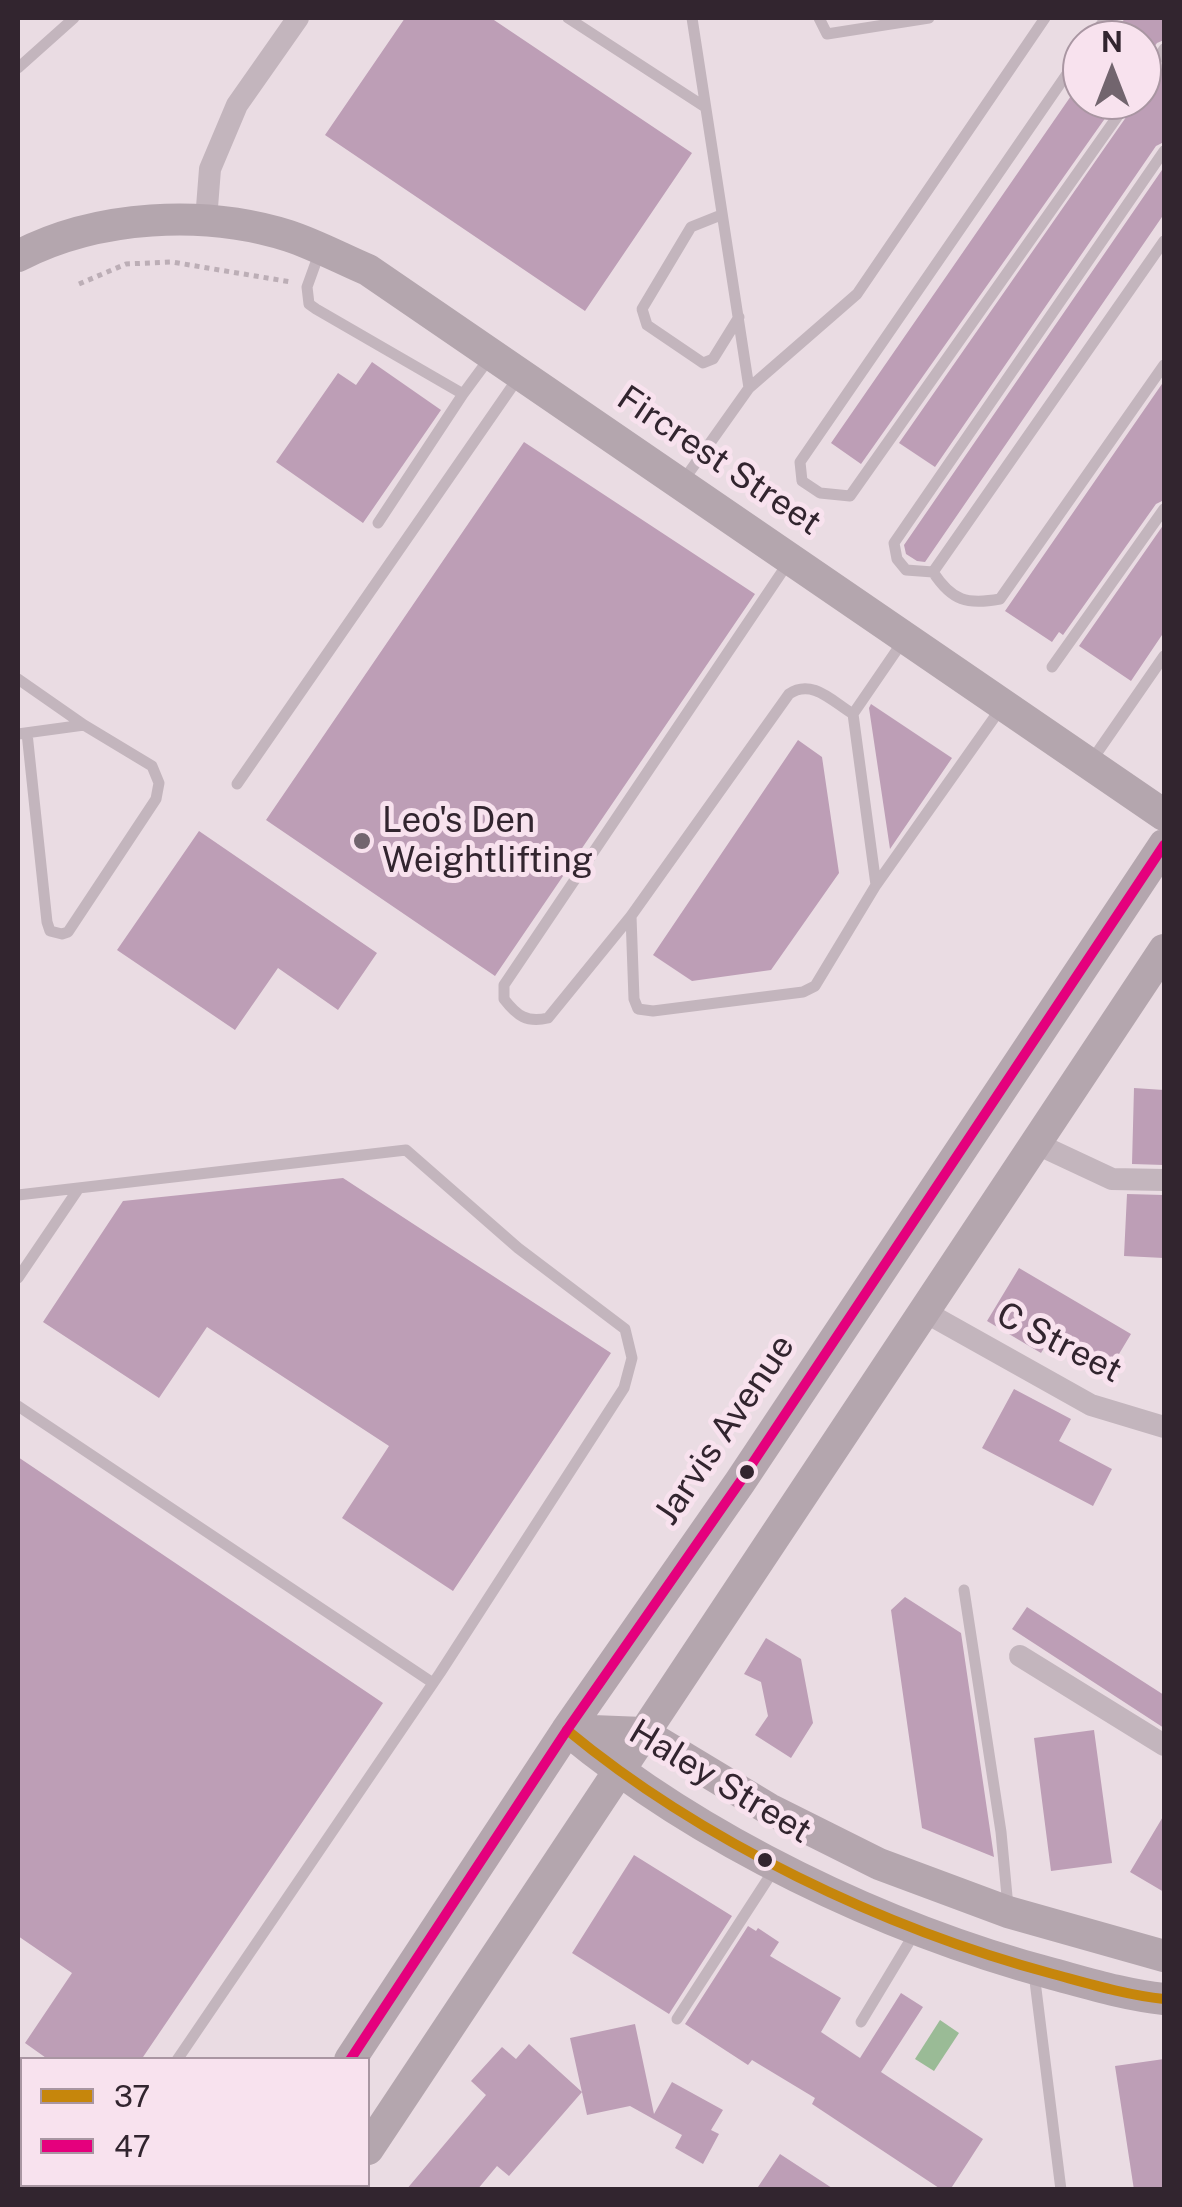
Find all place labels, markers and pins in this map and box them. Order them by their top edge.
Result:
place label: Leo's Den Weightlifting [382,800,593,882]
marker: Leo's Den Weightlifting [351,830,373,852]
unlabelled marker [737,1462,757,1482]
unlabelled marker [755,1850,775,1870]

